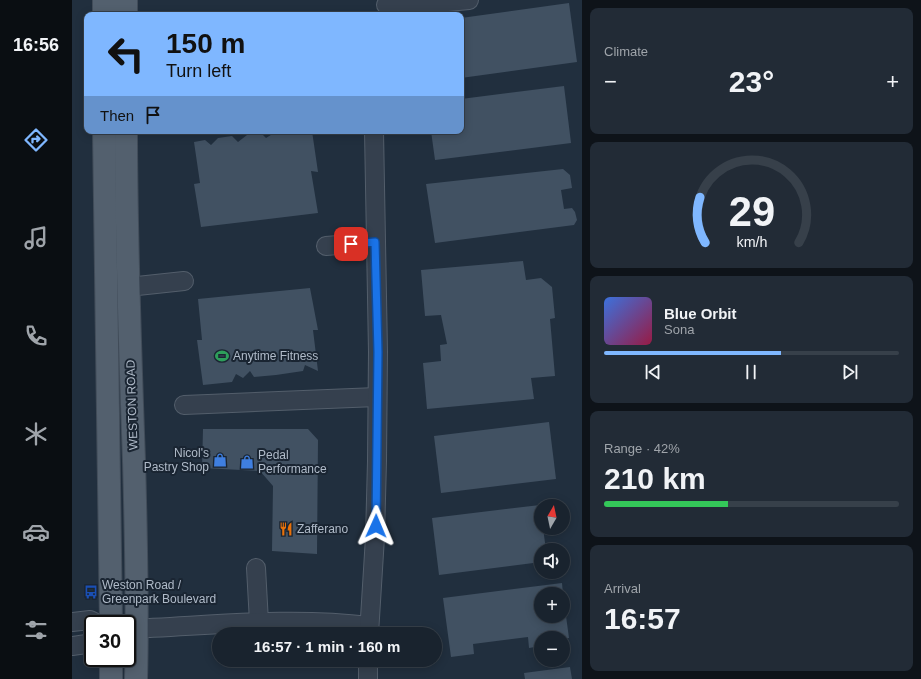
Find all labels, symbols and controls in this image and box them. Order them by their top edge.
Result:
icon: left [100,28,152,80]
text: 150 m [166,28,245,59]
text: 16:56 [13,35,59,55]
text: Climate [604,44,648,59]
text: Turn left [166,61,231,81]
text: 23° [729,65,774,98]
text: − [604,69,617,94]
text: + [886,69,899,94]
icon: arrive [142,104,164,126]
text: Then [100,107,134,124]
icon: directions [22,126,50,154]
text: 29 [728,188,775,235]
icon: music [22,224,50,252]
pin [334,227,368,261]
icon: arrive [340,233,362,255]
text: km/h [736,234,767,250]
text: Blue Orbit [664,305,737,322]
icon: phone [22,322,50,350]
text: Sona [664,322,694,337]
sports icon: Anytime Fitness [214,348,230,364]
place label: Anytime Fitness [233,349,318,363]
street label: WESTON ROAD [123,359,141,450]
icon: previous [642,361,664,383]
icon: pause [740,361,762,383]
icon: next [839,361,861,383]
icon: climate [22,420,50,448]
text: Range · 42% [604,441,680,456]
place label: Nicol's Pastry Shop [144,446,209,474]
place label: Pedal Performance [258,448,327,476]
shop icon: Nicol's Pastry Shop [212,452,228,468]
shop icon: Pedal Performance [239,454,255,470]
text: 210 km [604,462,706,495]
north arrow [534,499,570,535]
map controls [534,499,570,667]
position arrow [355,505,397,547]
icon: car [22,518,50,546]
restaurant icon: Zafferano [278,521,294,537]
place label: Zafferano [297,522,348,536]
button: sound [534,543,570,579]
place label: Weston Road / Greenpark Boulevard [102,578,216,606]
text: Arrival [604,581,641,596]
bus stop icon: Weston Road / Greenpark Boulevard [83,584,99,600]
button: + [534,587,570,623]
text: 16:57 [604,602,681,635]
speed limit sign: 30 [84,615,136,667]
icon: filters [22,616,50,644]
button: − [534,631,570,667]
text: 16:57 · 1 min · 160 m [254,638,400,655]

